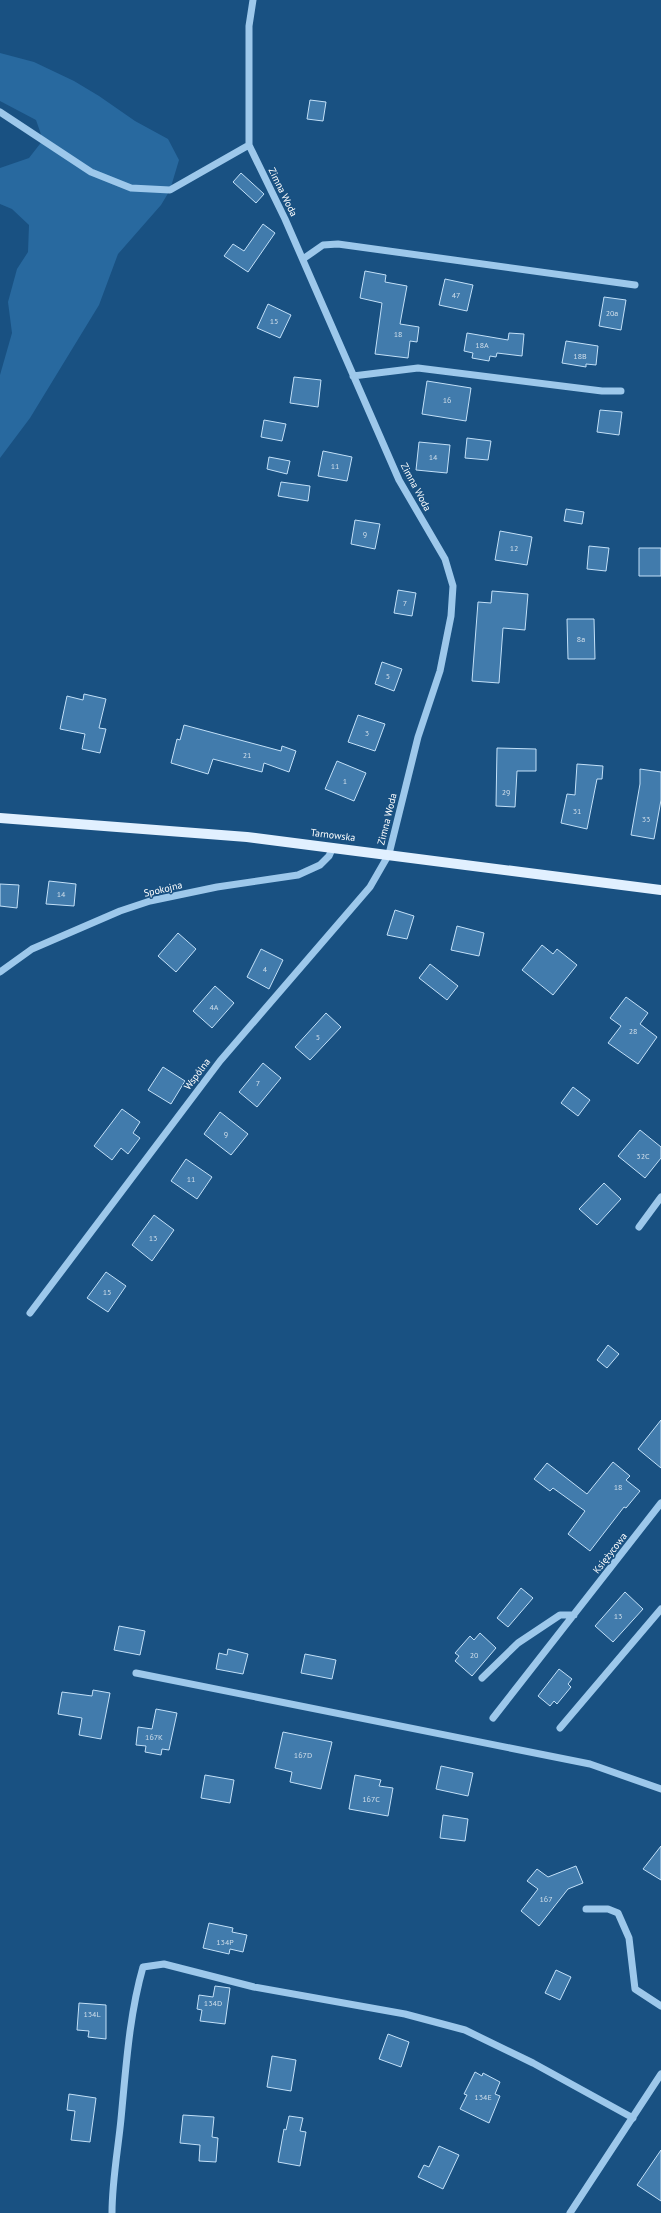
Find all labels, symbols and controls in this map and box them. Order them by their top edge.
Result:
street label: Zimna Woda [266,165,300,219]
house number: 47 [452,290,460,300]
house number: 20a [606,308,618,318]
house number: 15 [270,316,278,326]
house number: 18 [394,329,402,339]
house number: 18A [475,340,489,350]
house number: 18B [573,351,587,361]
house number: 16 [443,395,451,405]
house number: 14 [429,452,438,462]
house number: 11 [331,461,339,471]
street label: Zimna Woda [398,461,434,513]
house number: 9 [363,529,367,539]
house number: 12 [510,543,518,553]
house number: 7 [403,598,407,608]
house number: 8a [577,634,585,644]
house number: 5 [386,671,390,681]
house number: 3 [365,728,369,738]
house number: 21 [243,750,251,760]
house number: 1 [343,776,347,786]
house number: 29 [502,787,510,797]
street label: Zimna Woda [374,792,400,846]
house number: 31 [573,806,581,816]
house number: 33 [642,814,650,824]
street label: Tarnowska [310,826,356,844]
street label: Spokojna [142,878,184,900]
house number: 14 [57,889,66,899]
house number: 4 [263,964,268,974]
house number: 4A [209,1002,219,1012]
house number: 28 [629,1026,637,1036]
house number: 5 [316,1032,320,1042]
street label: Wspólna [181,1056,213,1092]
house number: 7 [256,1078,260,1088]
house number: 9 [224,1129,228,1139]
house number: 32C [636,1151,650,1161]
house number: 11 [187,1174,195,1184]
house number: 13 [149,1233,157,1243]
house number: 15 [103,1287,111,1297]
house number: 18 [614,1482,622,1492]
street label: Księżycowa [590,1530,630,1576]
house number: 13 [614,1611,622,1621]
house number: 20 [470,1650,479,1660]
house number: 167K [145,1732,163,1742]
house number: 167D [294,1750,312,1760]
house number: 167C [362,1794,380,1804]
house number: 167 [539,1894,553,1904]
house number: 134P [216,1937,234,1947]
house number: 134D [204,1998,222,2008]
house number: 134L [83,2009,101,2019]
house number: 134E [474,2092,492,2102]

